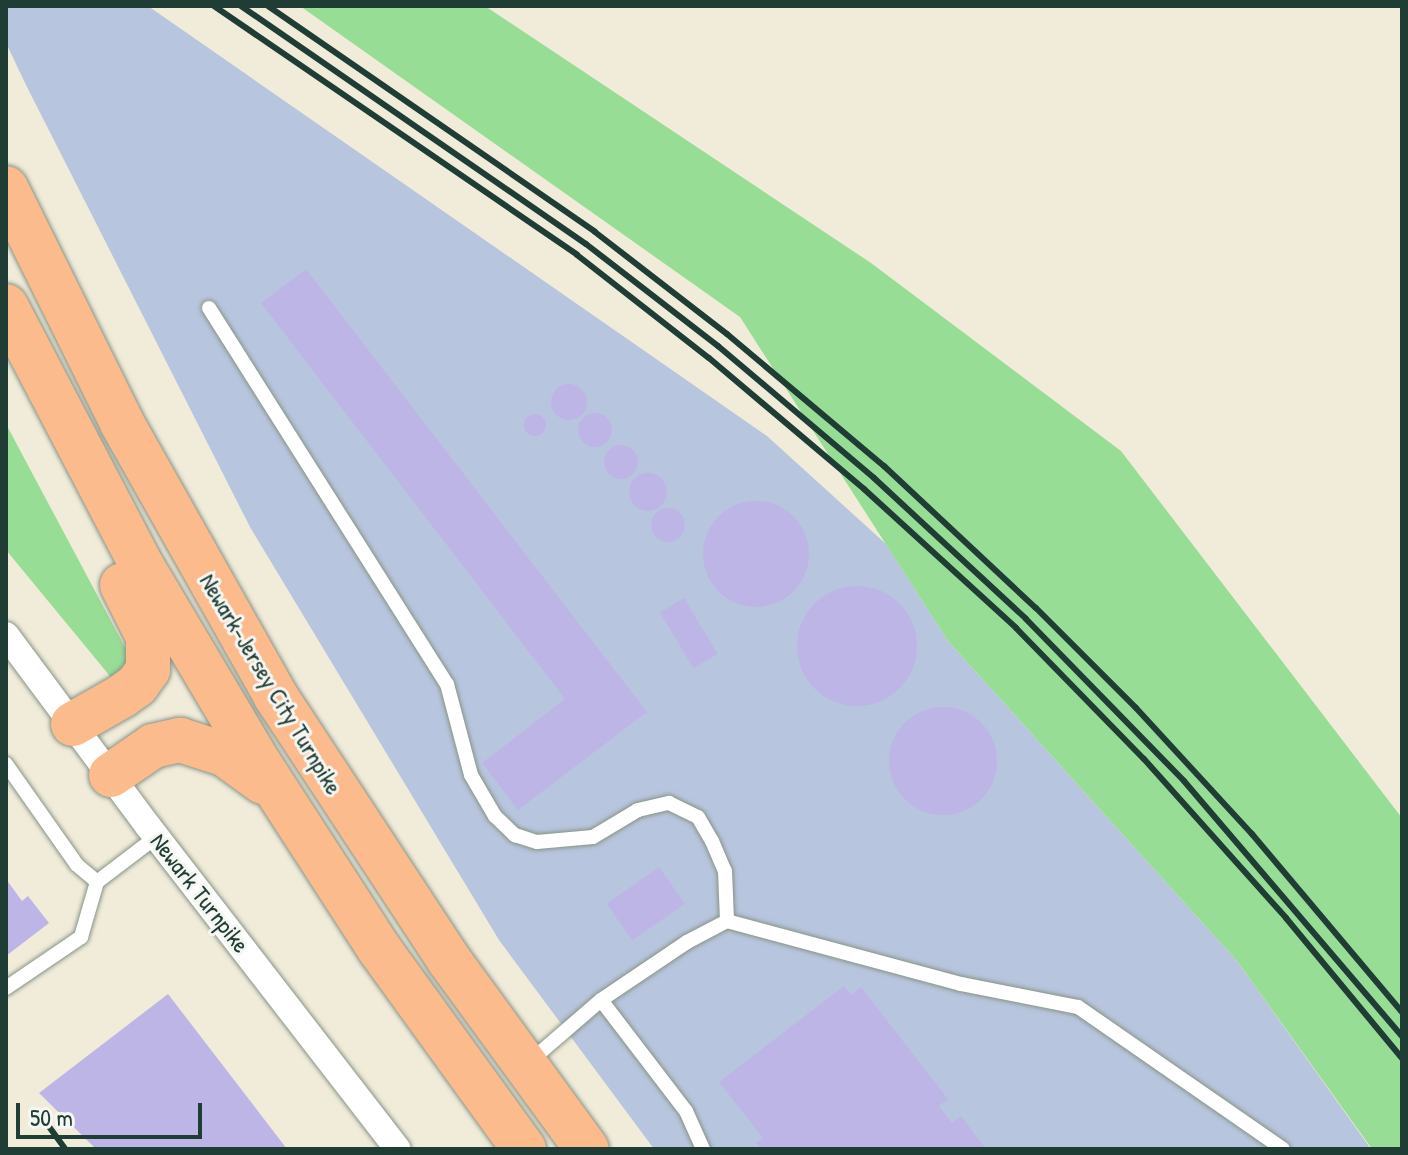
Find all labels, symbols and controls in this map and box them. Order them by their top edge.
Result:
street label: Newark-Jersey City Turnpike [194,568,348,800]
street label: Newark Turnpike [144,828,256,958]
scale bar [20,1087,206,1137]
text: 50 m [30,1101,73,1133]

